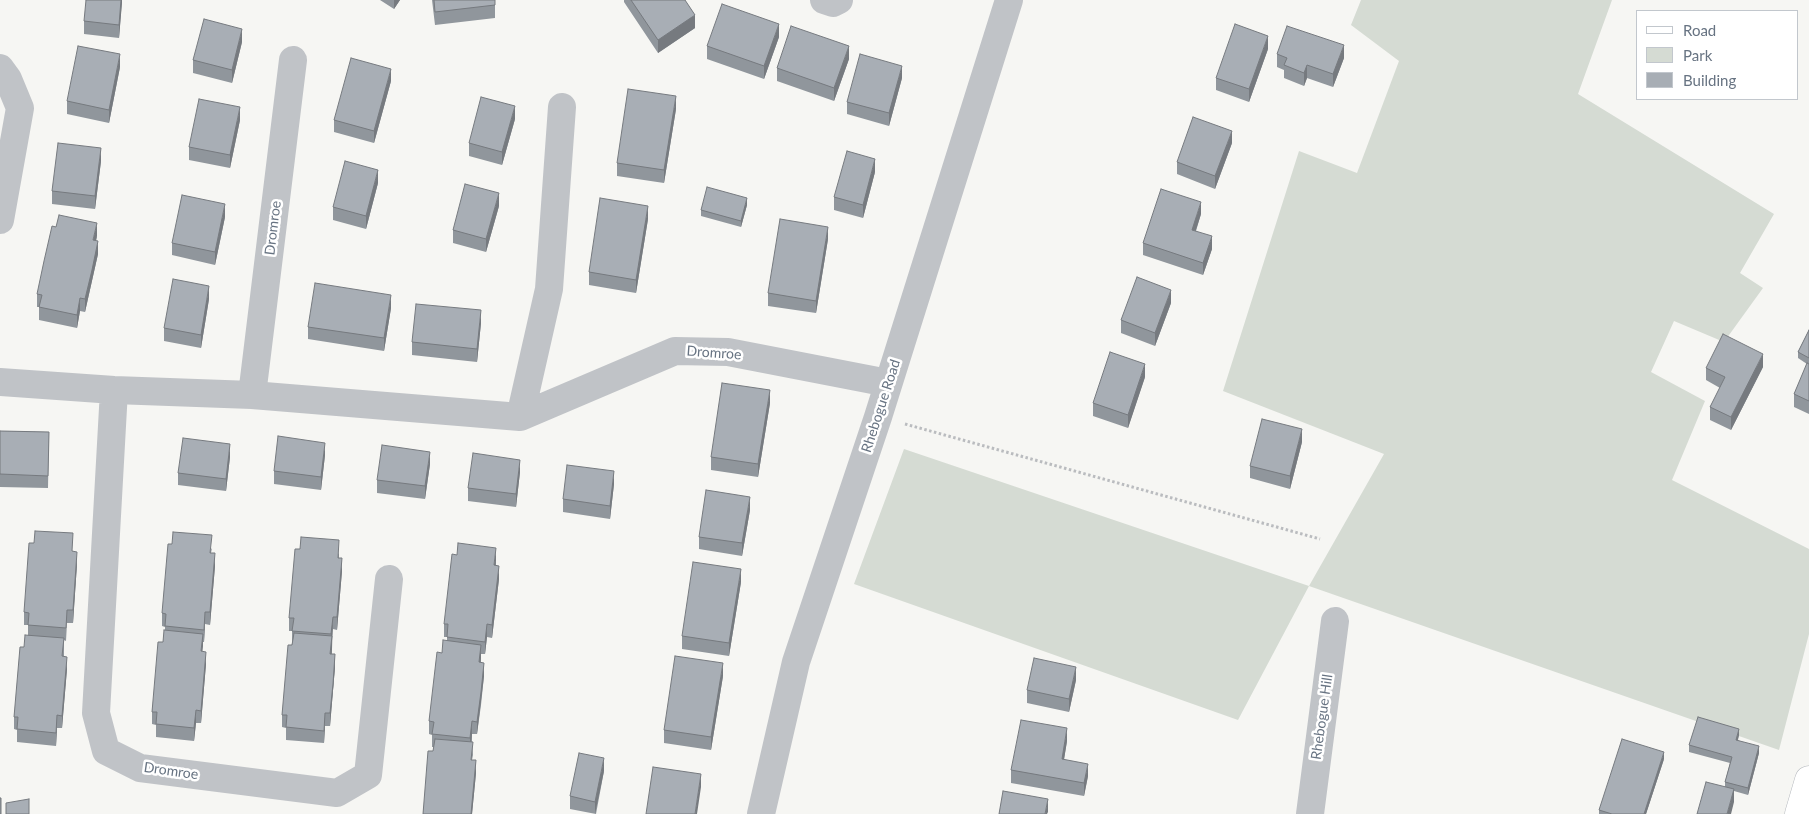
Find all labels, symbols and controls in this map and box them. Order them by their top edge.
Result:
legend [1636,10,1799,100]
text: Road [1683,21,1716,39]
text: Park [1683,46,1712,64]
text: Building [1683,71,1736,89]
street label: Dromroe [261,200,285,256]
street label: Dromroe [686,343,742,363]
street label: Rhebogue Road [858,357,904,455]
street label: Rhebogue Hill [1308,673,1336,761]
street label: Dromroe [143,759,199,783]

